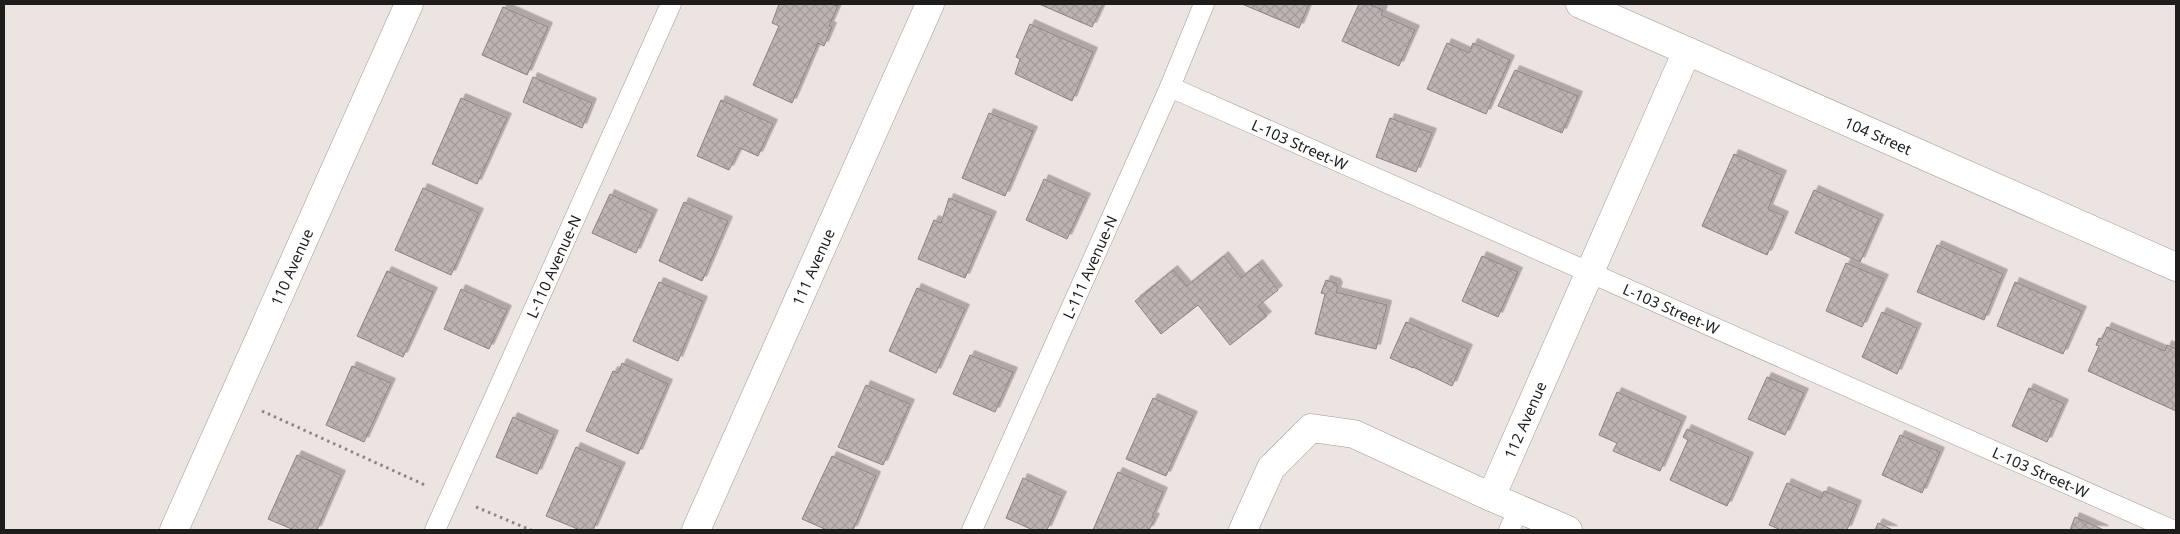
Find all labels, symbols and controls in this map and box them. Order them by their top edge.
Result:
street label: 104 Street [1841,112,1916,159]
street label: L-103 Street-W [1249,114,1351,174]
street label: L-110 Avenue-N [521,211,585,321]
street label: L-111 Avenue-N [1058,212,1121,322]
street label: 110 Avenue [266,225,317,309]
street label: 111 Avenue [787,225,839,309]
street label: L-103 Street-W [1620,279,1722,339]
street label: 112 Avenue [1499,378,1551,462]
street label: L-103 Street-W [1989,442,2092,502]

